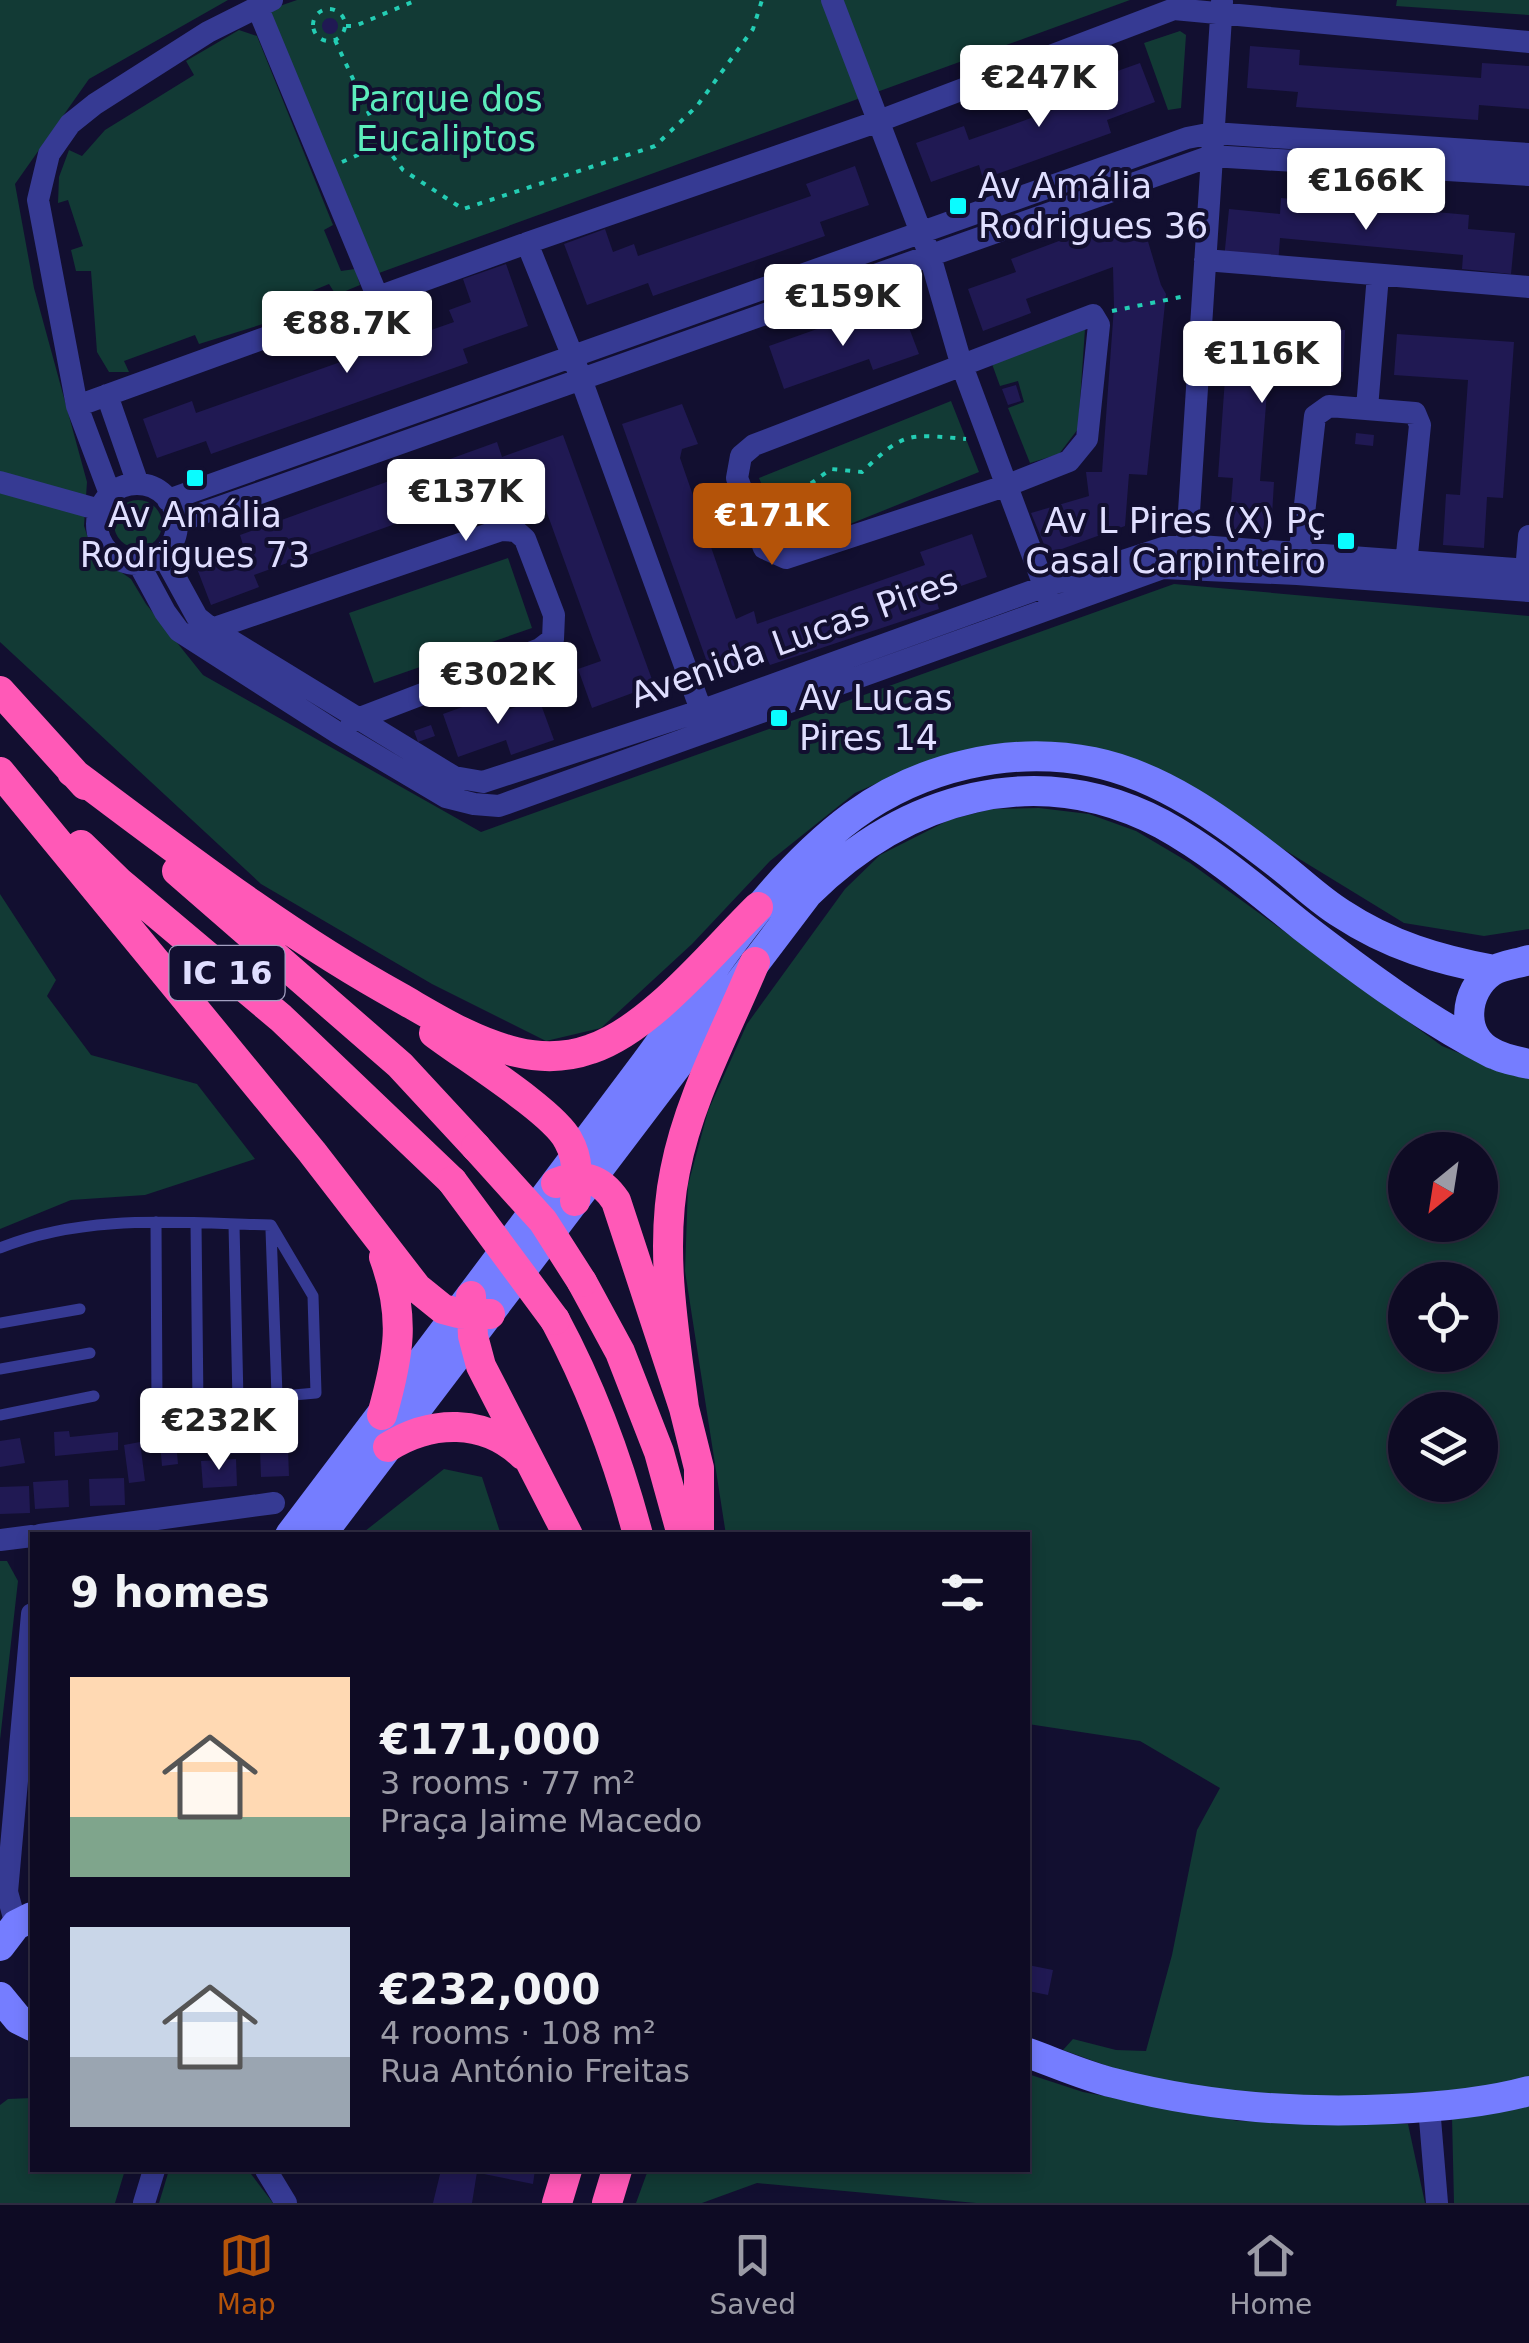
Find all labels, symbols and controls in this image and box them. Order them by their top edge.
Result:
pin: €247K [969,45,1109,130]
text: €247K [982,58,1096,96]
park label: Parque dos Eucaliptos [349,79,543,159]
pin: €166K [1296,148,1436,233]
text: €166K [1309,161,1423,199]
place label: Av Amália Rodrigues 36 [978,166,1208,246]
marker: Av Amália Rodrigues 36 [947,195,969,217]
pin: €159K [773,264,913,349]
text: €159K [786,277,900,315]
pin: €88.7K [266,291,428,376]
text: €88.7K [284,304,410,342]
pin: €116K [1192,321,1332,406]
text: €116K [1205,334,1319,372]
pin: €137K [396,459,536,544]
marker: Av Amália Rodrigues 73 [184,467,206,489]
text: €137K [409,472,523,510]
pin: €171K [702,483,842,568]
place label: Av Amália Rodrigues 73 [80,495,310,575]
text: €171K [715,496,829,534]
place label: Av L Pires (X) Pç Casal Carpinteiro [1025,501,1326,581]
marker: Av L Pires (X) Pç Casal Carpinteiro [1335,530,1357,552]
street label: Avenida Lucas Pires [625,560,963,716]
pin: €302K [428,642,568,727]
text: €302K [441,655,555,693]
place label: Av Lucas Pires 14 [799,678,953,758]
marker: Av Lucas Pires 14 [768,707,790,729]
road number: IC 16 [170,946,284,1000]
north arrow [1388,1132,1498,1242]
map controls [1388,1132,1498,1502]
button: locate [1388,1262,1498,1372]
pin: €232K [149,1388,289,1473]
button: layers [1388,1392,1498,1502]
text: €232K [162,1401,276,1439]
icon: filters [935,1565,990,1620]
text: 9 homes [70,1568,270,1617]
text: €171,000 [380,1715,601,1764]
icon: home [150,1717,270,1837]
text: 3 rooms · 77 m² [380,1764,635,1802]
text: Praça Jaime Macedo [380,1802,702,1840]
text: €232,000 [380,1965,601,2014]
icon: home [150,1967,270,2087]
text: 4 rooms · 108 m² [380,2014,656,2052]
text: Rua António Freitas [380,2052,690,2090]
tab: Map [217,2228,276,2321]
tab: Saved [709,2228,796,2321]
tab: Home [1230,2228,1312,2321]

